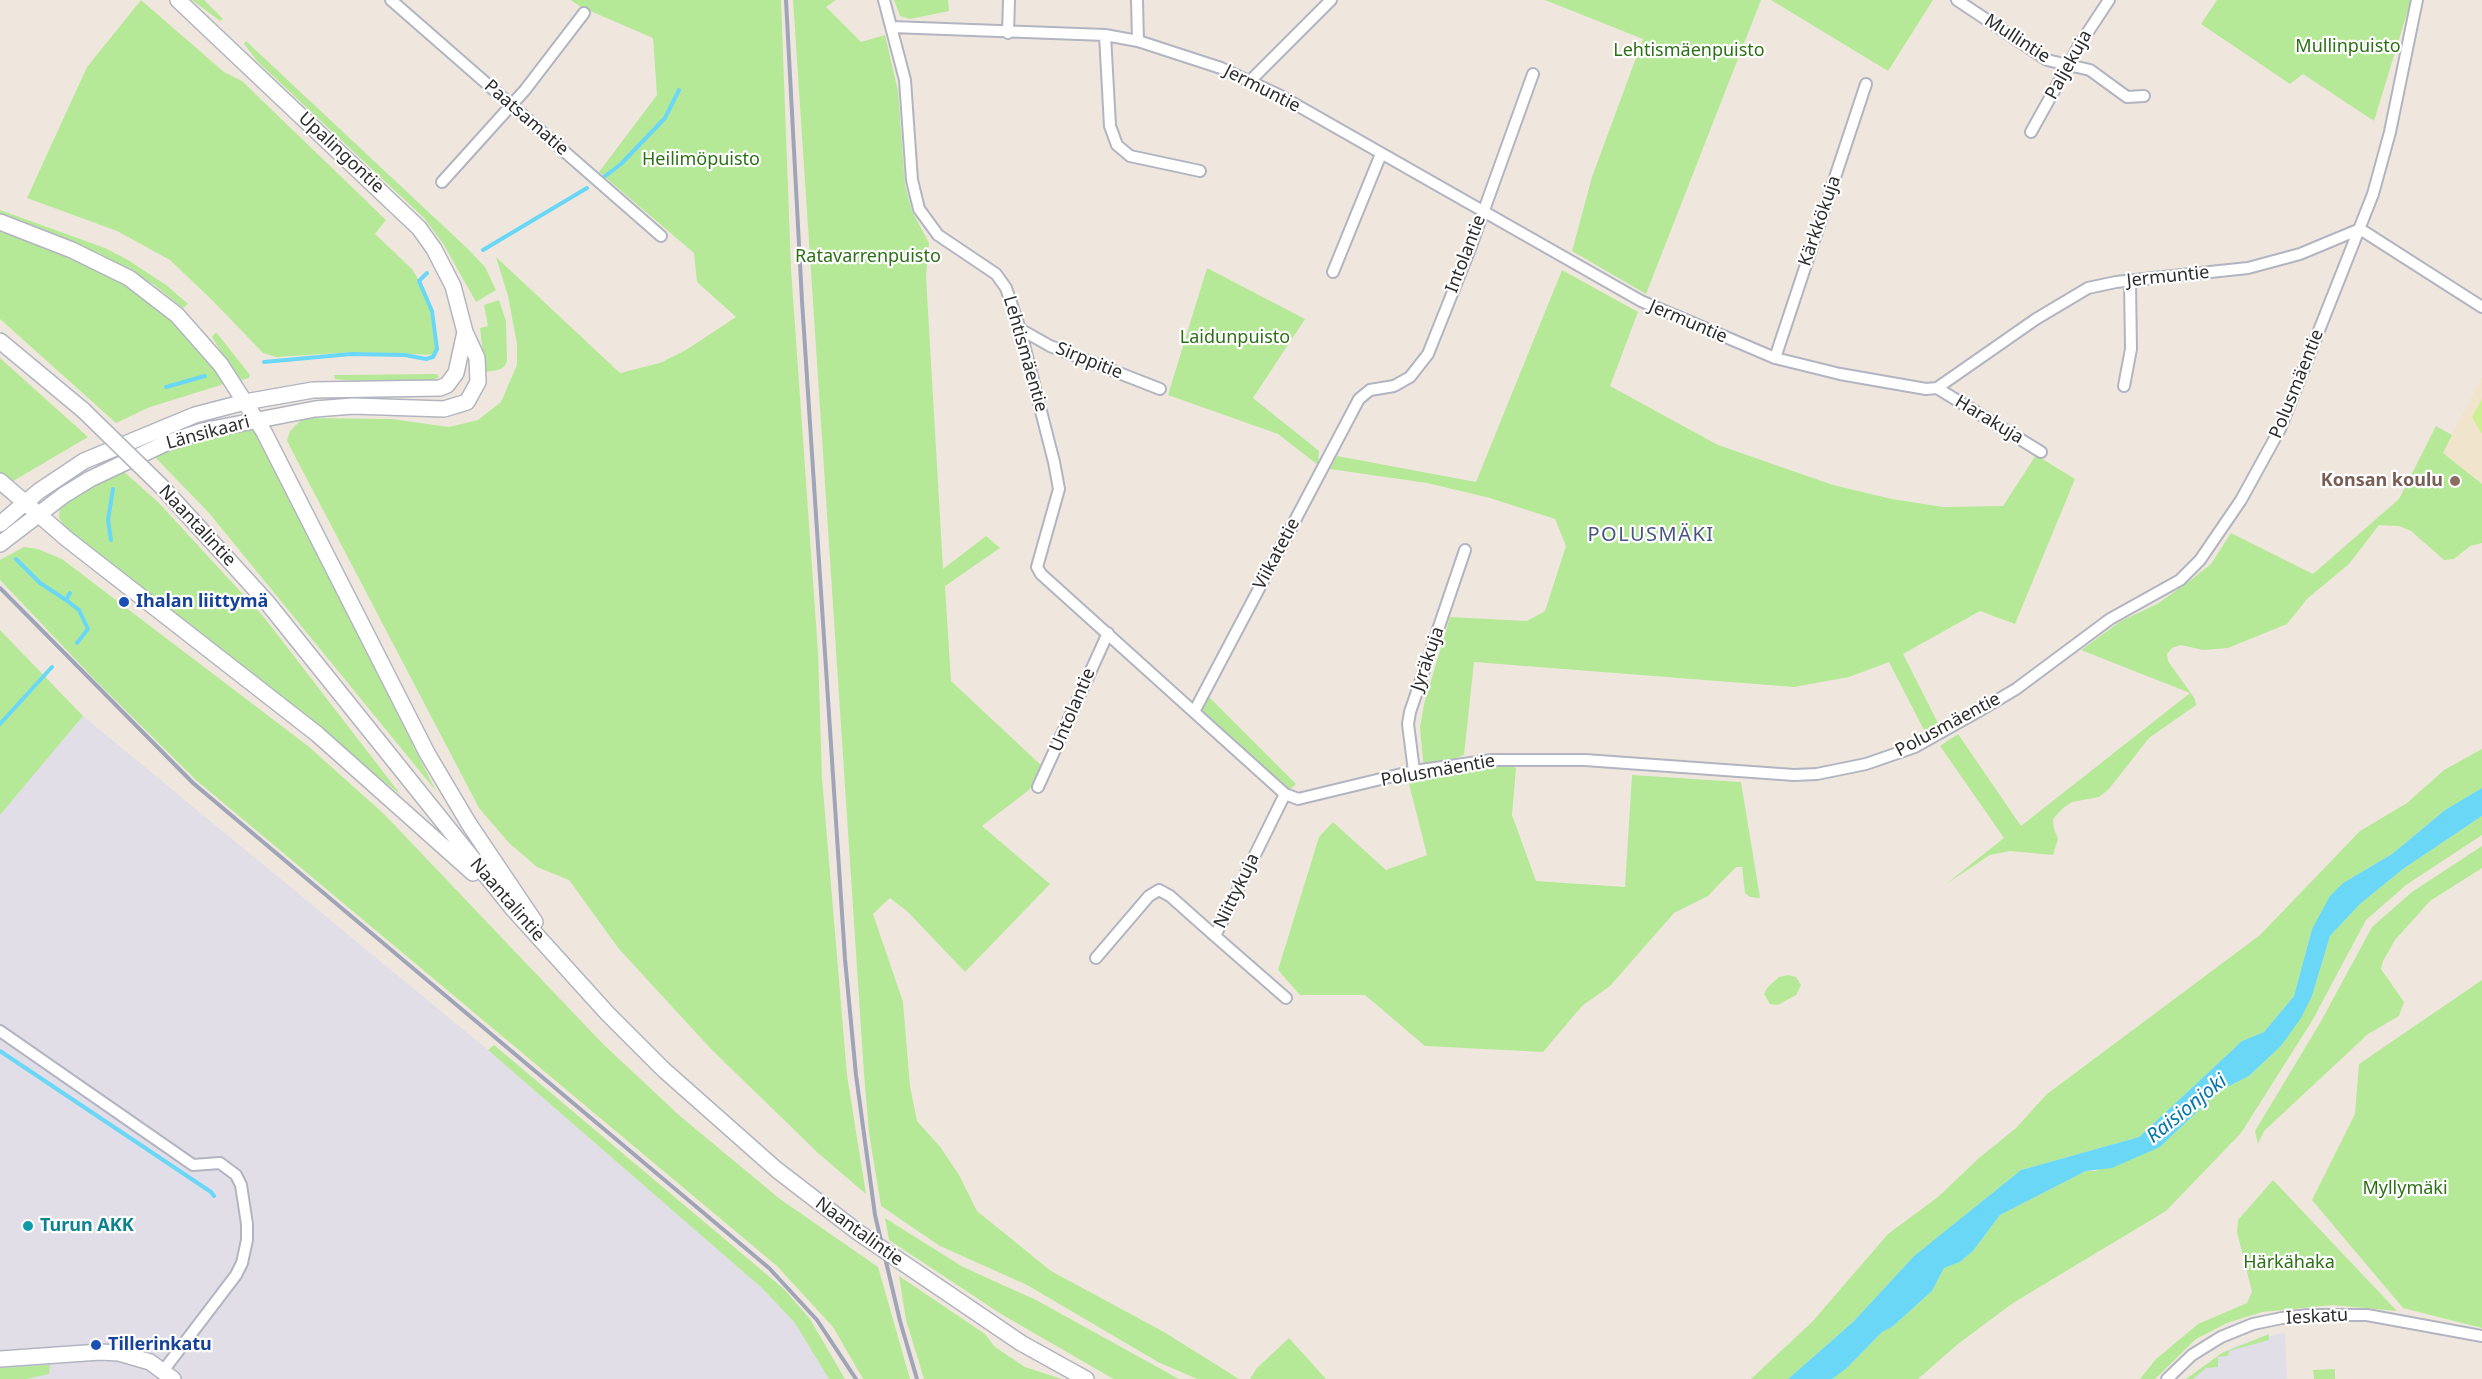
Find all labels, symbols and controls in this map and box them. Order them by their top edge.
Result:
street label: Mullintie [1980,10,2054,68]
street label: Paljekuja [2041,27,2097,103]
park label: Mullinpuisto [2295,36,2401,58]
park label: Lehtismäenpuisto [1613,40,1765,62]
street label: Jermuntie [1220,61,1304,117]
street label: Paatsamatie [479,76,573,160]
street label: Upalingontie [294,108,388,198]
park label: Heilimöpuisto [642,149,760,171]
street label: Kärkkökuja [1794,173,1846,269]
street label: Intolantie [1441,212,1491,296]
park label: Ratavarrenpuisto [795,246,941,268]
street label: Jermuntie [2126,262,2210,292]
street label: Lehtismäentie [998,293,1052,415]
street label: Jermuntie [1646,296,1730,348]
street label: Polusmäentie [2265,326,2329,442]
park label: Laidunpuisto [1180,327,1290,349]
street label: Sirppitie [1052,338,1126,384]
street label: Harakuja [1951,391,2027,449]
street label: Länsikaari [164,411,252,455]
place label: Konsan koulu [2321,470,2443,492]
marker: Konsan koulu [2448,474,2462,488]
street label: Naantalintie [154,481,240,571]
street label: Viikatetie [1249,515,1305,593]
district label: POLUSMÄKI [1587,523,1715,547]
place label: Ihalan liittymä [136,591,268,613]
marker: Ihalan liittymä [117,595,131,609]
street label: Jyräkuja [1407,624,1449,694]
street label: Untolantie [1046,665,1100,755]
street label: Polusmäentie [1892,688,2004,762]
street label: Polusmäentie [1379,750,1497,792]
street label: Niittykuja [1210,850,1264,932]
street label: Naantalintie [465,854,549,946]
water label: Raisionjoki [2142,1069,2232,1149]
park label: Myllymäki [2362,1178,2448,1200]
street label: Naantalintie [811,1193,907,1271]
place label: Turun AKK [40,1215,134,1237]
marker: Turun AKK [21,1219,35,1233]
park label: Härkähaka [2243,1252,2335,1274]
street label: Ieskatu [2285,1305,2349,1329]
place label: Tillerinkatu [108,1334,212,1356]
marker: Tillerinkatu [89,1338,103,1352]

